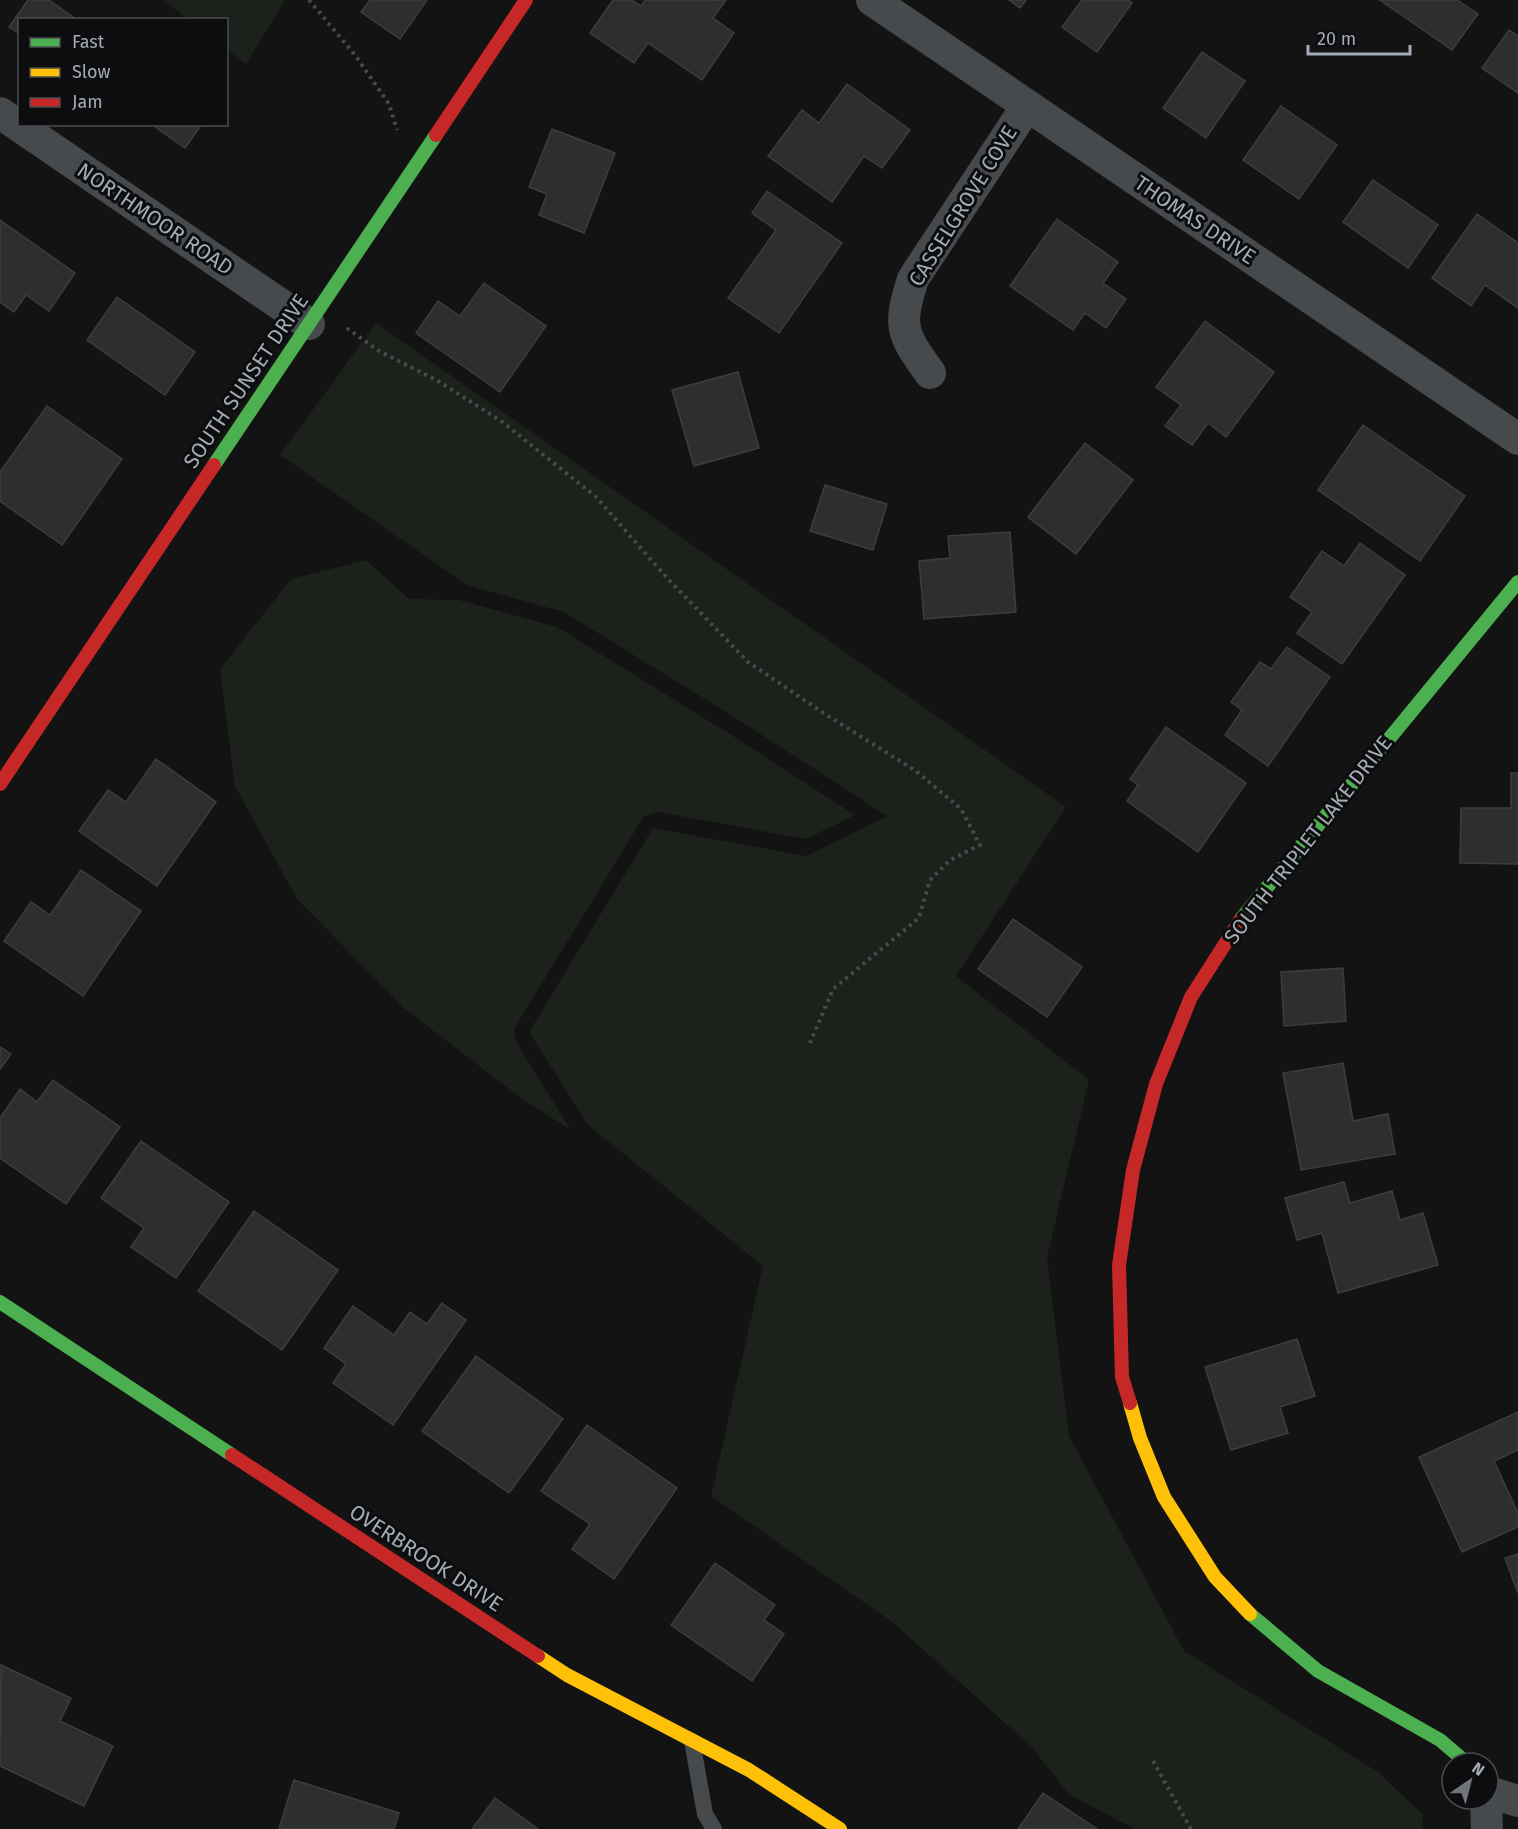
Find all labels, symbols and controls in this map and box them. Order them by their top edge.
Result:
legend [18,18,228,126]
scale bar [1308,18,1410,56]
text: 20 m [1317,28,1356,50]
text: Fast [72,31,105,53]
text: Slow [72,61,111,83]
text: Jam [72,91,103,113]
street label: CASSELGROVE COVE [903,121,1023,291]
street label: NORTHMOOR ROAD [72,157,238,281]
street label: THOMAS DRIVE [1130,170,1260,270]
street label: SOUTH SUNSET DRIVE [178,289,314,473]
street label: SOUTH TRIPLET LAKE DRIVE [1218,730,1398,950]
street label: OVERBROOK DRIVE [344,1499,508,1617]
north arrow [1440,1751,1500,1811]
text: N [1469,1758,1488,1780]

